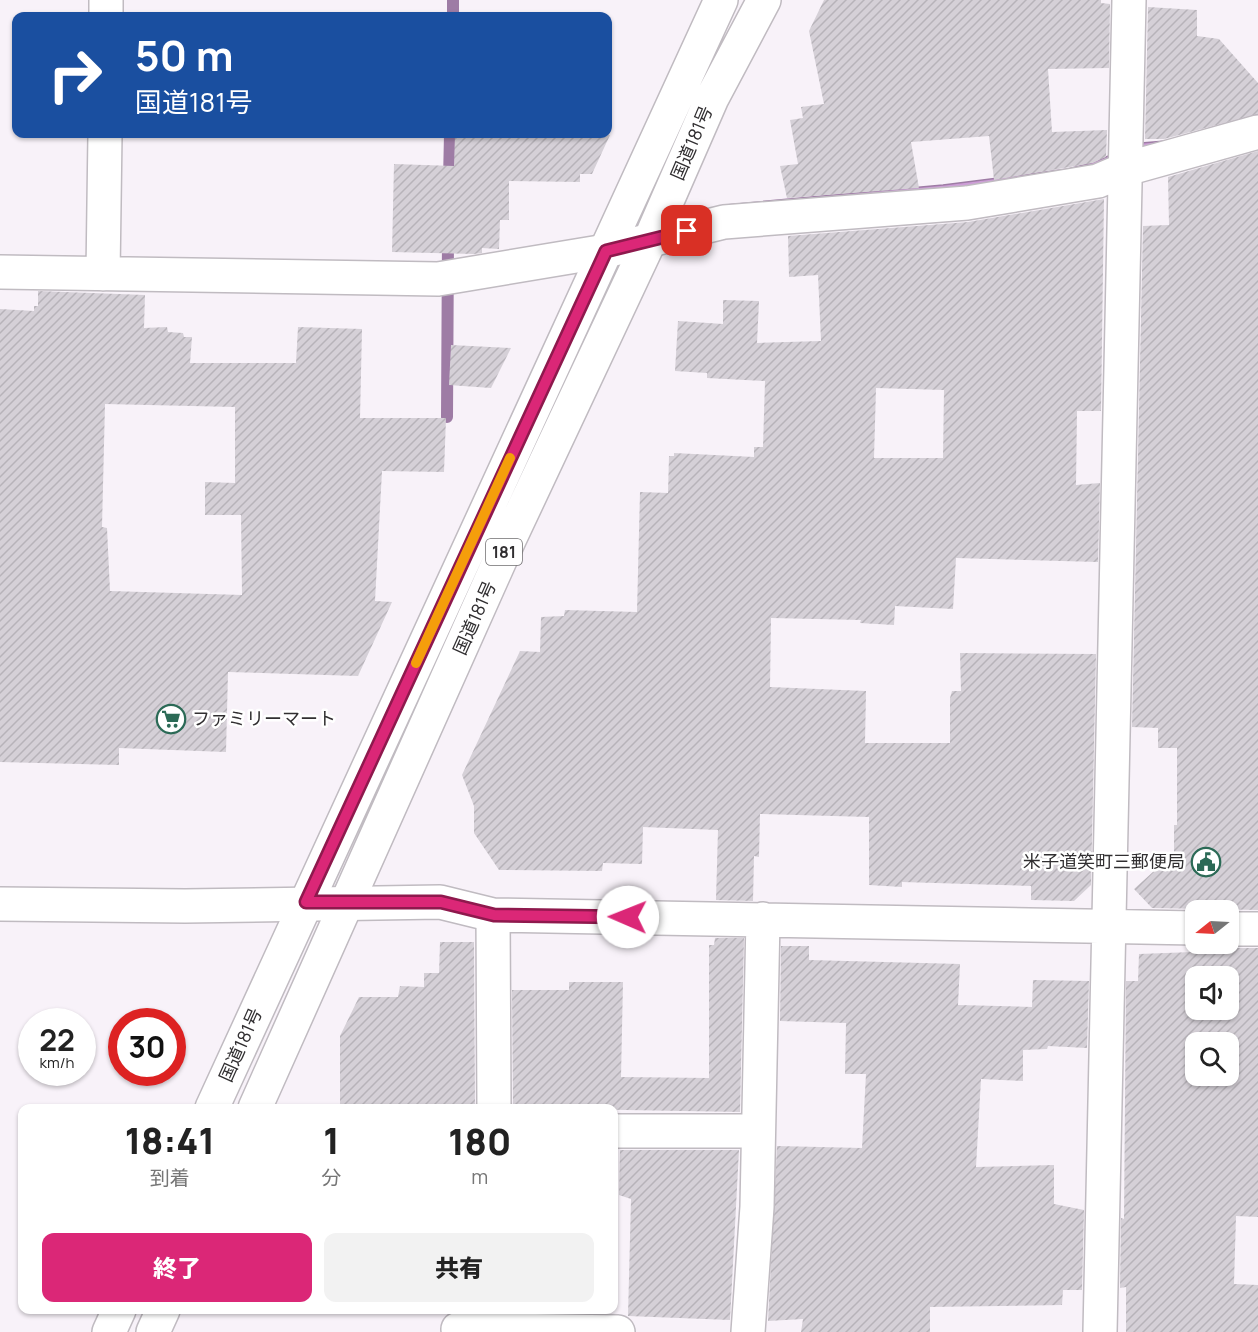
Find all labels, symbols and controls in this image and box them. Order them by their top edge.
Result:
text: 50 m [135,26,233,84]
icon: right [36,36,114,114]
text: 国道181号 [135,83,253,120]
street label: 国道181号 [665,102,717,183]
pin [661,205,712,256]
icon: arrive [670,214,703,247]
road number: 181 [486,539,522,565]
street label: 国道181号 [447,577,501,658]
supermarket icon: ファミリーマート [155,703,187,735]
place label: ファミリーマート [192,706,336,730]
public building icon: 米子道笑町三郵便局 [1190,846,1222,878]
place label: 米子道笑町三郵便局 [1023,849,1185,873]
position arrow [596,885,660,949]
north arrow [1185,900,1239,954]
map controls [1185,900,1239,1086]
button: sound [1185,966,1239,1020]
street label: 国道181号 [213,1004,267,1085]
speed limit sign: 30 [108,1008,186,1086]
text: 22 [39,1019,75,1060]
button: search [1185,1032,1239,1086]
text: km/h [40,1052,74,1073]
text: 18:41 [125,1116,215,1165]
text: 1 [323,1116,340,1165]
text: 180 [448,1117,511,1166]
text: m [471,1163,488,1190]
text: 到着 [150,1164,190,1191]
text: 分 [322,1164,342,1191]
button: 終了 [42,1233,312,1302]
button: 共有 [324,1233,594,1302]

